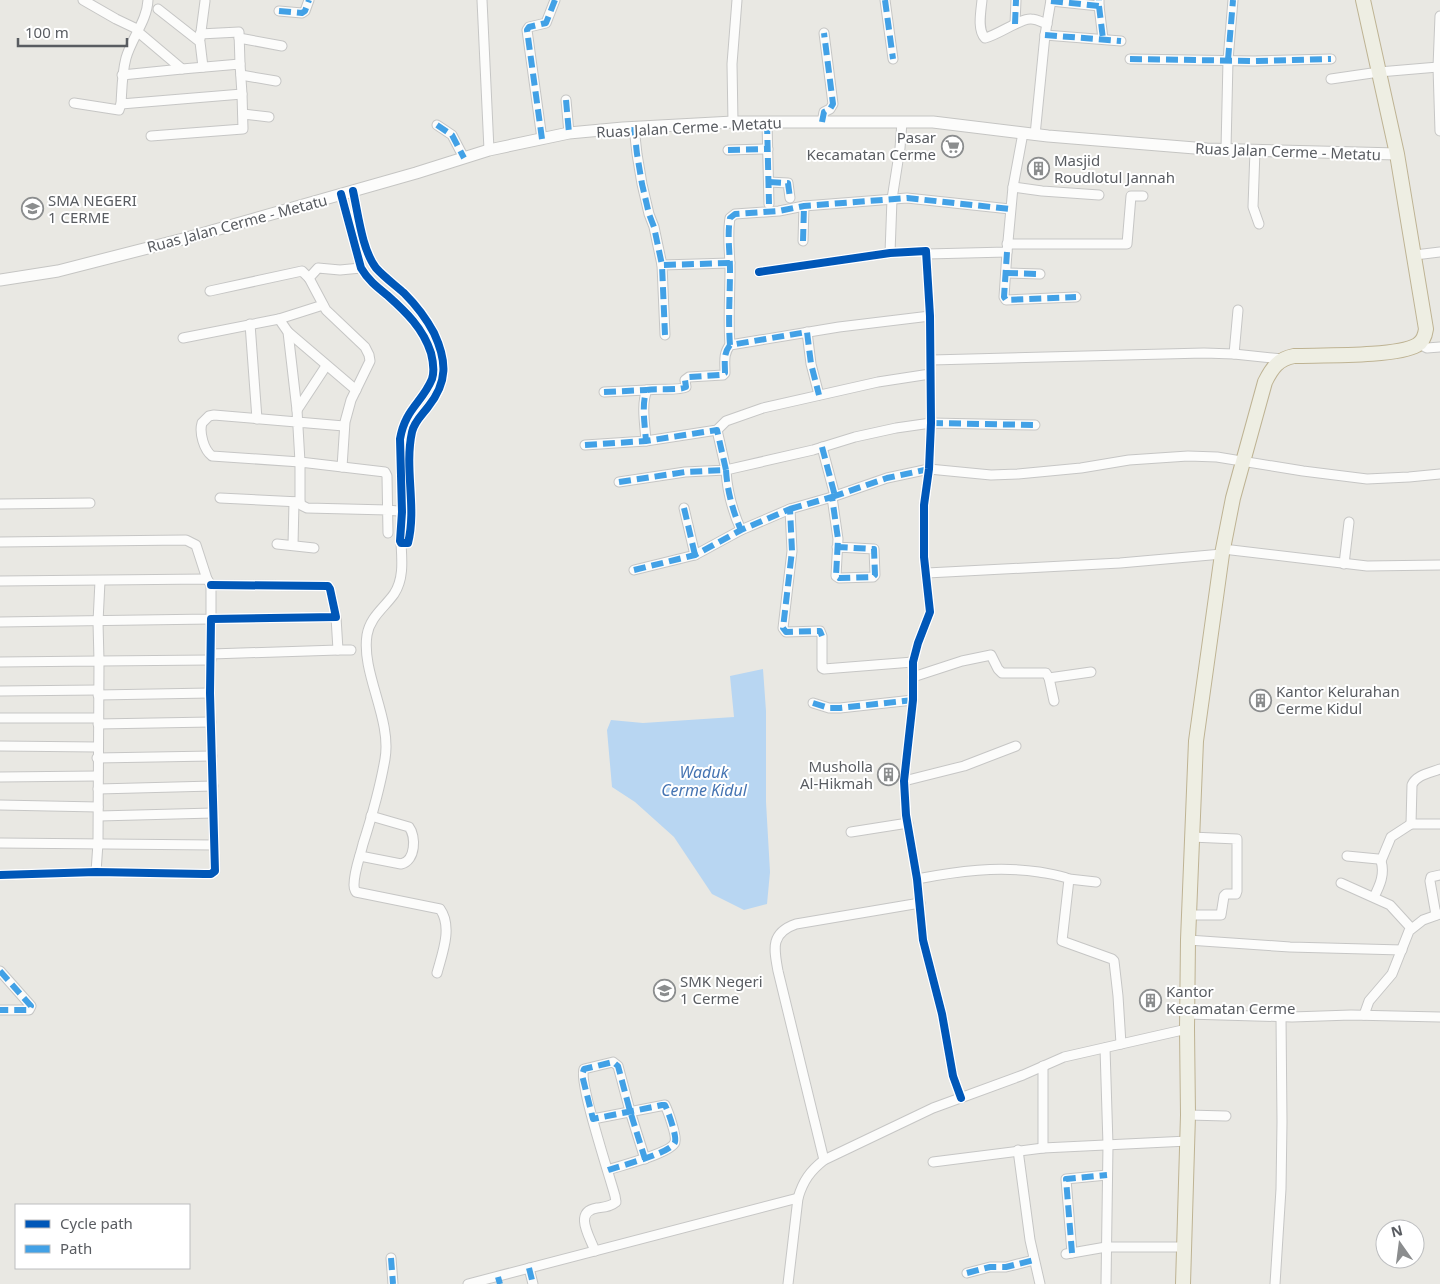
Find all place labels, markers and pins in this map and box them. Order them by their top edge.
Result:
place label: Pasar Kecamatan Cerme [807,127,936,164]
supermarket icon: Pasar Kecamatan Cerme [940,134,964,158]
place label: Masjid Roudlotul Jannah [1054,150,1175,187]
building icon: Masjid Roudlotul Jannah [1026,157,1050,181]
place label: SMA NEGERI 1 CERME [48,190,137,227]
school or university icon: SMA NEGERI 1 CERME [20,197,44,221]
place label: Kantor Kelurahan Cerme Kidul [1276,681,1400,718]
building icon: Kantor Kelurahan Cerme Kidul [1248,688,1272,712]
place label: Musholla Al-Hikmah [800,756,873,793]
building icon: Musholla Al-Hikmah [877,763,901,787]
place label: SMK Negeri 1 Cerme [680,971,763,1008]
school or university icon: SMK Negeri 1 Cerme [652,978,676,1002]
place label: Kantor Kecamatan Cerme [1166,981,1295,1018]
building icon: Kantor Kecamatan Cerme [1138,988,1162,1012]

